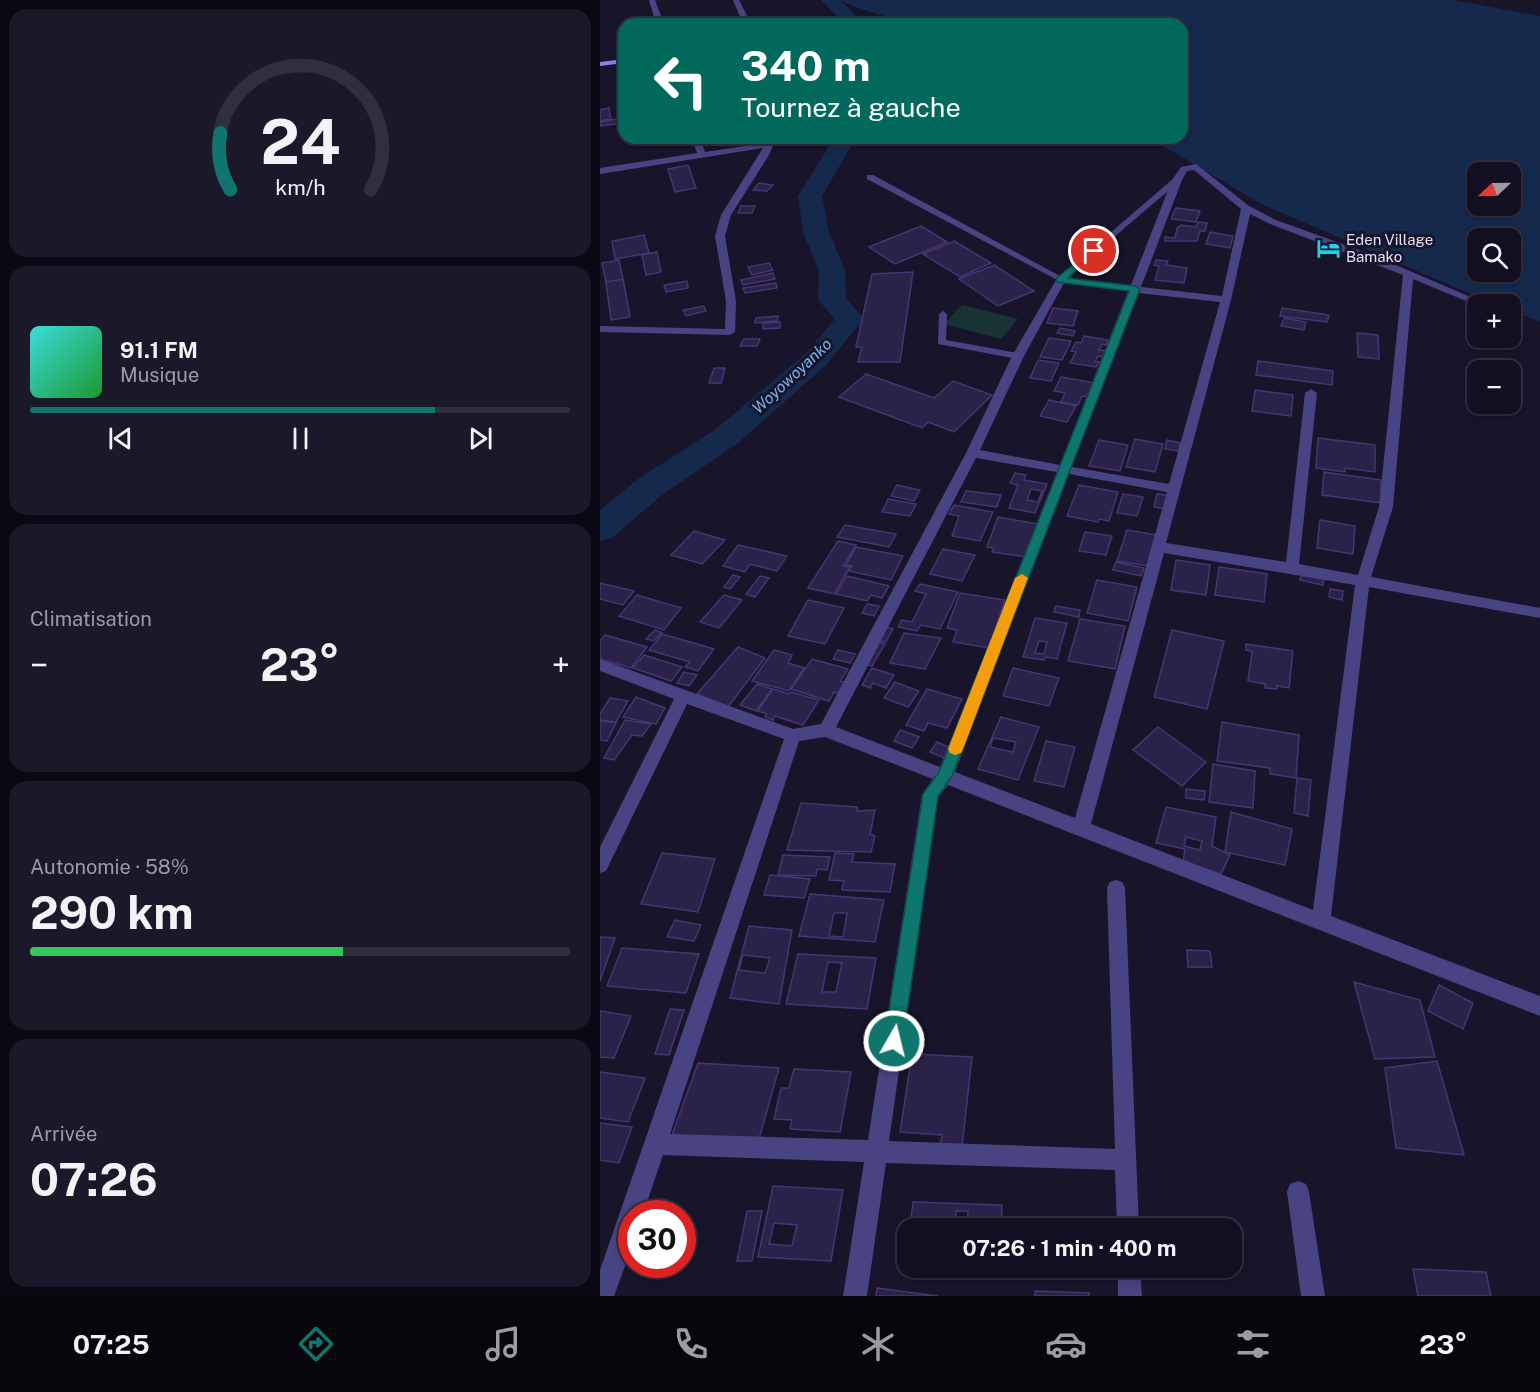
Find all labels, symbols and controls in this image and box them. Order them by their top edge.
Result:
text: 340 m [741,41,871,90]
icon: left [642,42,720,120]
text: Tournez à gauche [741,91,961,123]
text: 24 [260,105,340,178]
north arrow [1467,162,1521,216]
map controls [1467,162,1521,414]
text: km/h [275,176,325,201]
pin [1068,225,1119,276]
button: search [1467,228,1521,282]
place label: Eden Village Bamako [1346,231,1433,265]
icon: arrive [1077,234,1110,267]
hotel icon: Eden Village Bamako [1315,235,1341,261]
button: + [1467,294,1521,348]
water label: Woyowoyanko [748,334,836,418]
text: 91.1 FM [120,337,198,363]
button: − [1467,360,1521,414]
text: Musique [120,363,199,387]
icon: previous [104,422,137,455]
icon: pause [284,422,317,455]
icon: next [464,422,497,455]
text: Climatisation [30,607,152,631]
text: 23° [260,638,340,691]
text: − [30,646,48,684]
text: + [552,646,570,684]
text: Autonomie · 58% [30,855,189,879]
text: 290 km [30,886,194,939]
position arrow [862,1009,926,1073]
text: Arrivée [30,1122,97,1146]
text: 07:26 [30,1153,158,1206]
speed limit sign: 30 [618,1200,696,1278]
text: 07:26 · 1 min · 400 m [962,1235,1177,1261]
icon: directions [295,1323,337,1365]
icon: music [482,1323,524,1365]
icon: phone [670,1323,712,1365]
icon: climate [857,1323,899,1365]
icon: car [1045,1323,1087,1365]
icon: filters [1232,1323,1274,1365]
text: 07:25 [73,1328,150,1360]
text: 23° [1419,1328,1467,1360]

